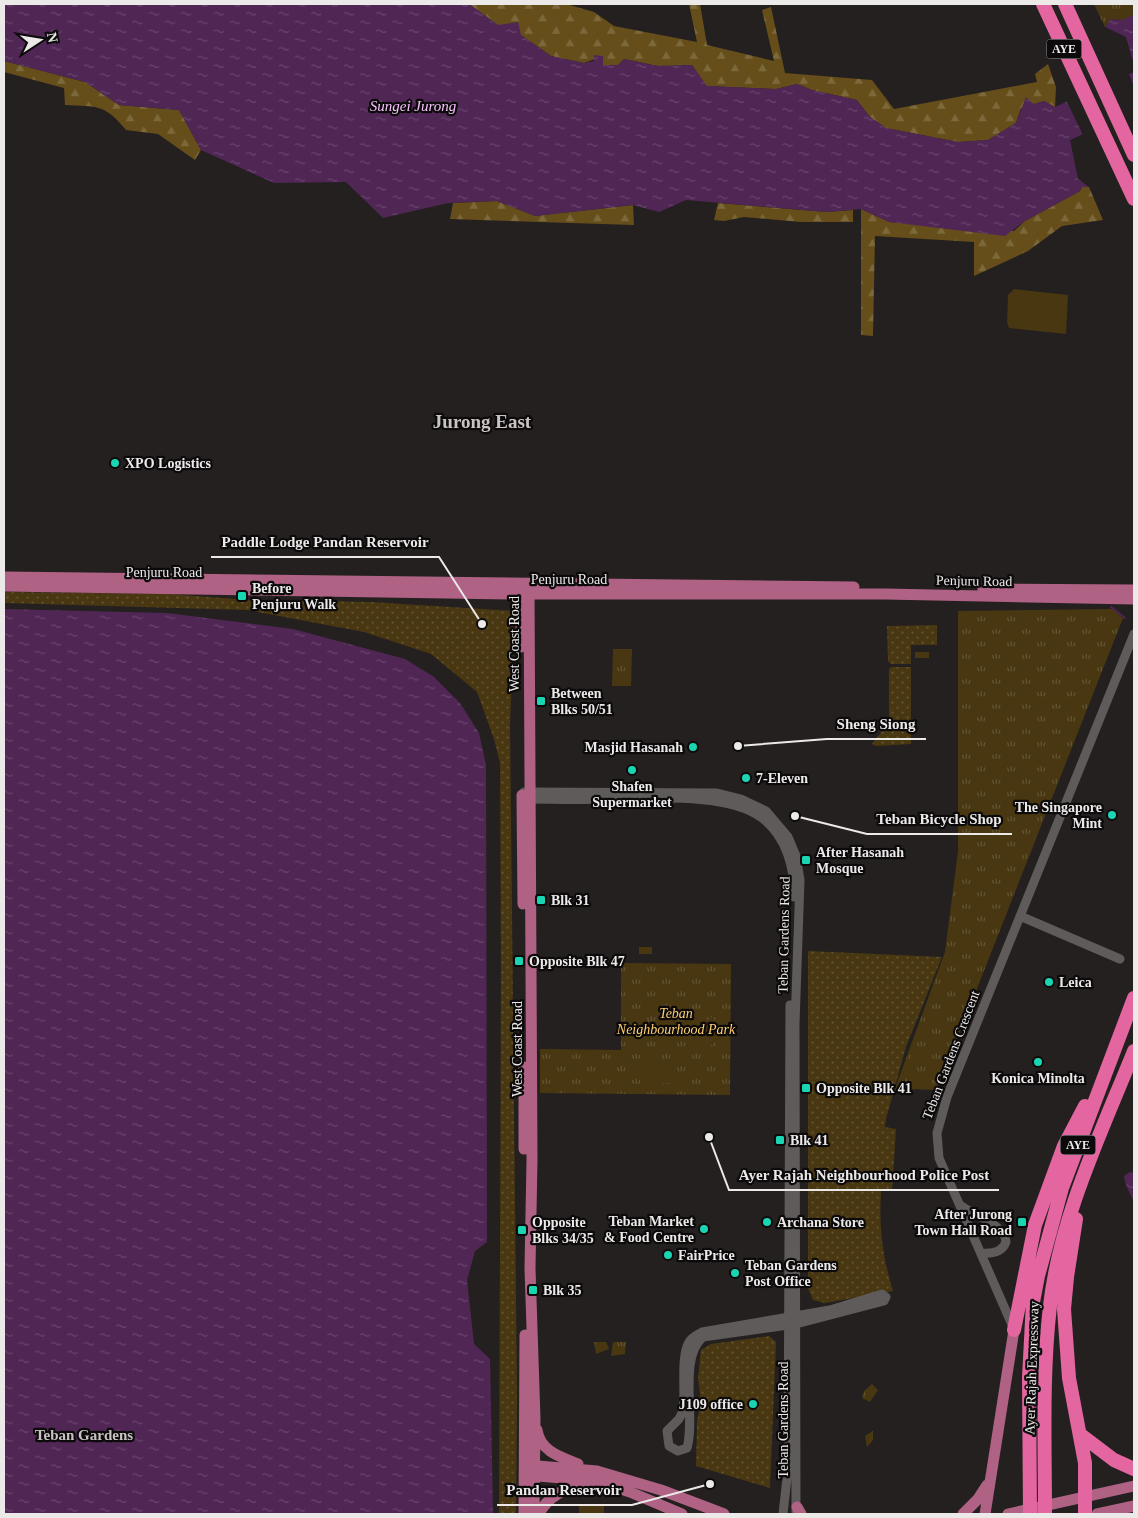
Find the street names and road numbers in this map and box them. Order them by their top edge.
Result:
road number: AYE [1046,40,1082,59]
street label: Penjuru Road [126,565,202,580]
street label: Penjuru Road [531,572,607,587]
street label: Penjuru Road [936,573,1012,589]
street label: West Coast Road [507,596,522,692]
street label: Teban Gardens Road [775,876,793,994]
street label: Teban Gardens Crescent [920,988,983,1121]
street label: West Coast Road [510,1001,525,1097]
road number: AYE [1060,1136,1096,1154]
street label: Ayer Rajah Expressway [1022,1301,1042,1435]
street label: Teban Gardens Road [776,1361,791,1479]

